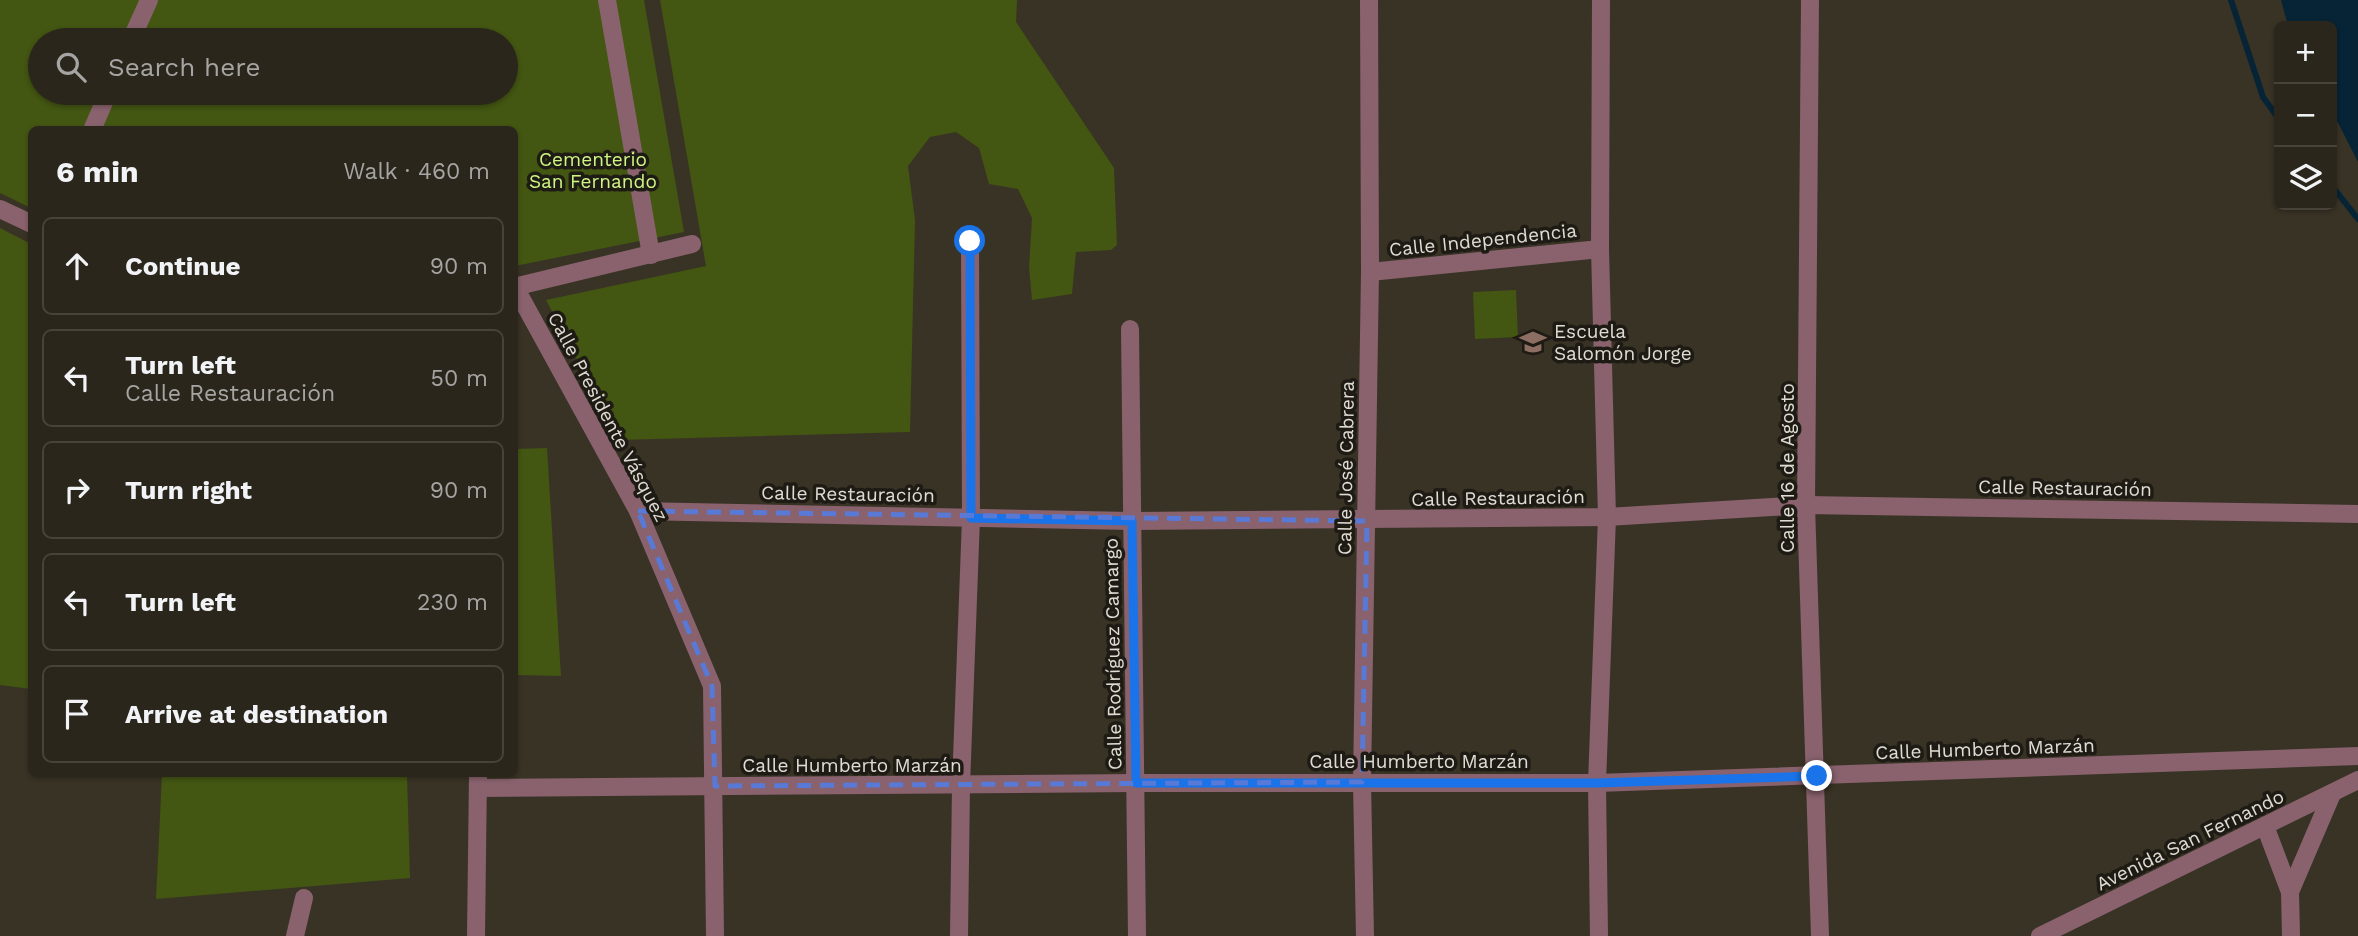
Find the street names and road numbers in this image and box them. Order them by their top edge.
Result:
street label: Calle Independencia [1388,219,1578,261]
street label: Calle Presidente Vásquez [543,308,673,526]
street label: Calle José Cabrera [1333,380,1359,555]
street label: Calle 16 de Agosto [1776,383,1799,553]
street label: Calle Restauración [1978,475,2152,501]
street label: Calle Restauración [761,481,935,507]
street label: Calle Restauración [1411,485,1585,511]
street label: Calle Rodríguez Camargo [1099,538,1127,770]
street label: Calle Humberto Marzán [1875,734,2095,764]
street label: Calle Humberto Marzán [1309,750,1529,773]
street label: Calle Humberto Marzán [742,754,962,777]
street label: Avenida San Fernando [2092,784,2288,896]

